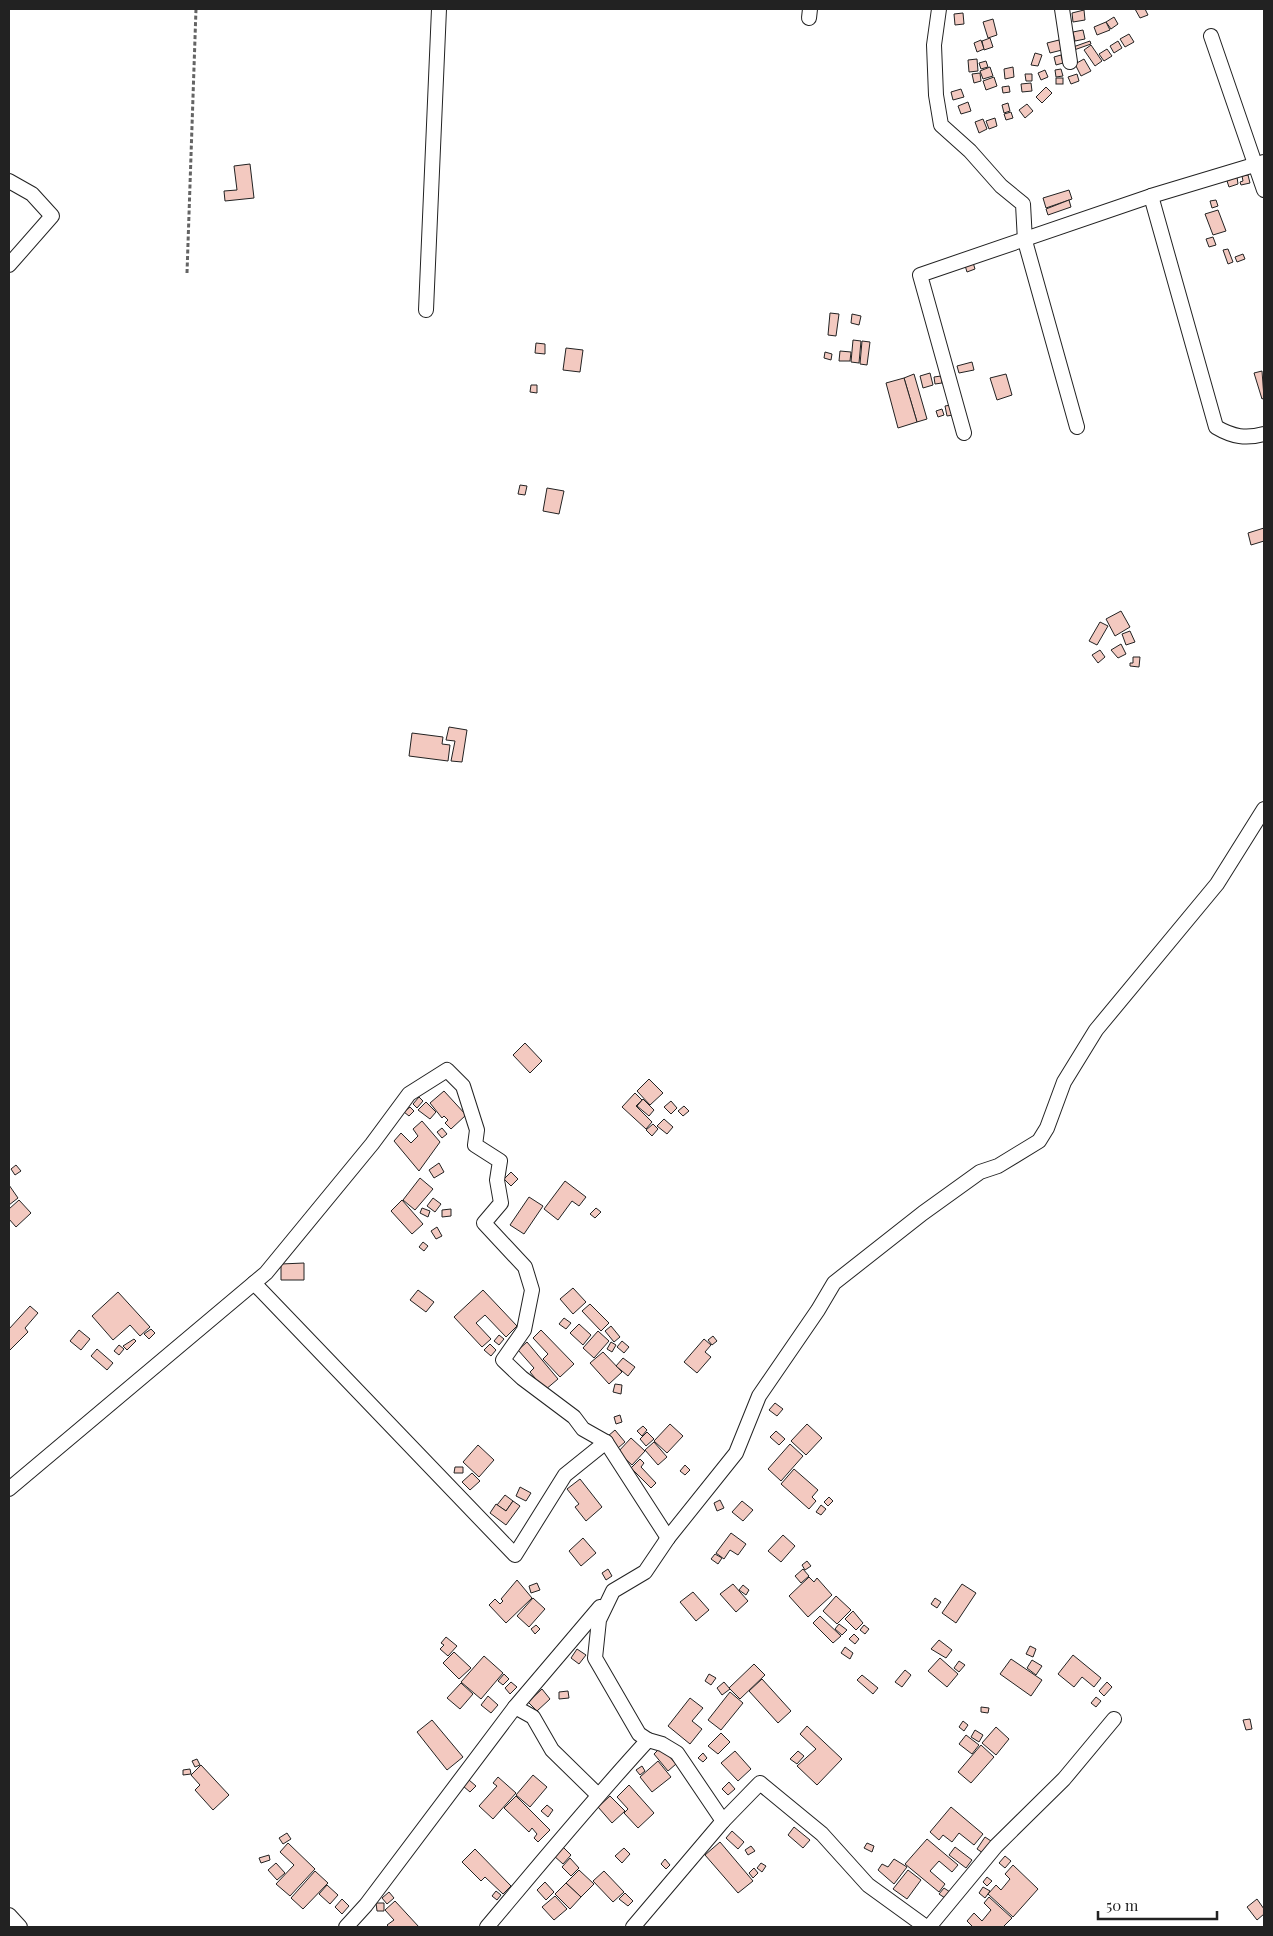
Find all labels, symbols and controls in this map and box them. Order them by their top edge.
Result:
scale bar [1098,1888,1217,1920]
text: 50 m [1106,1895,1139,1915]

